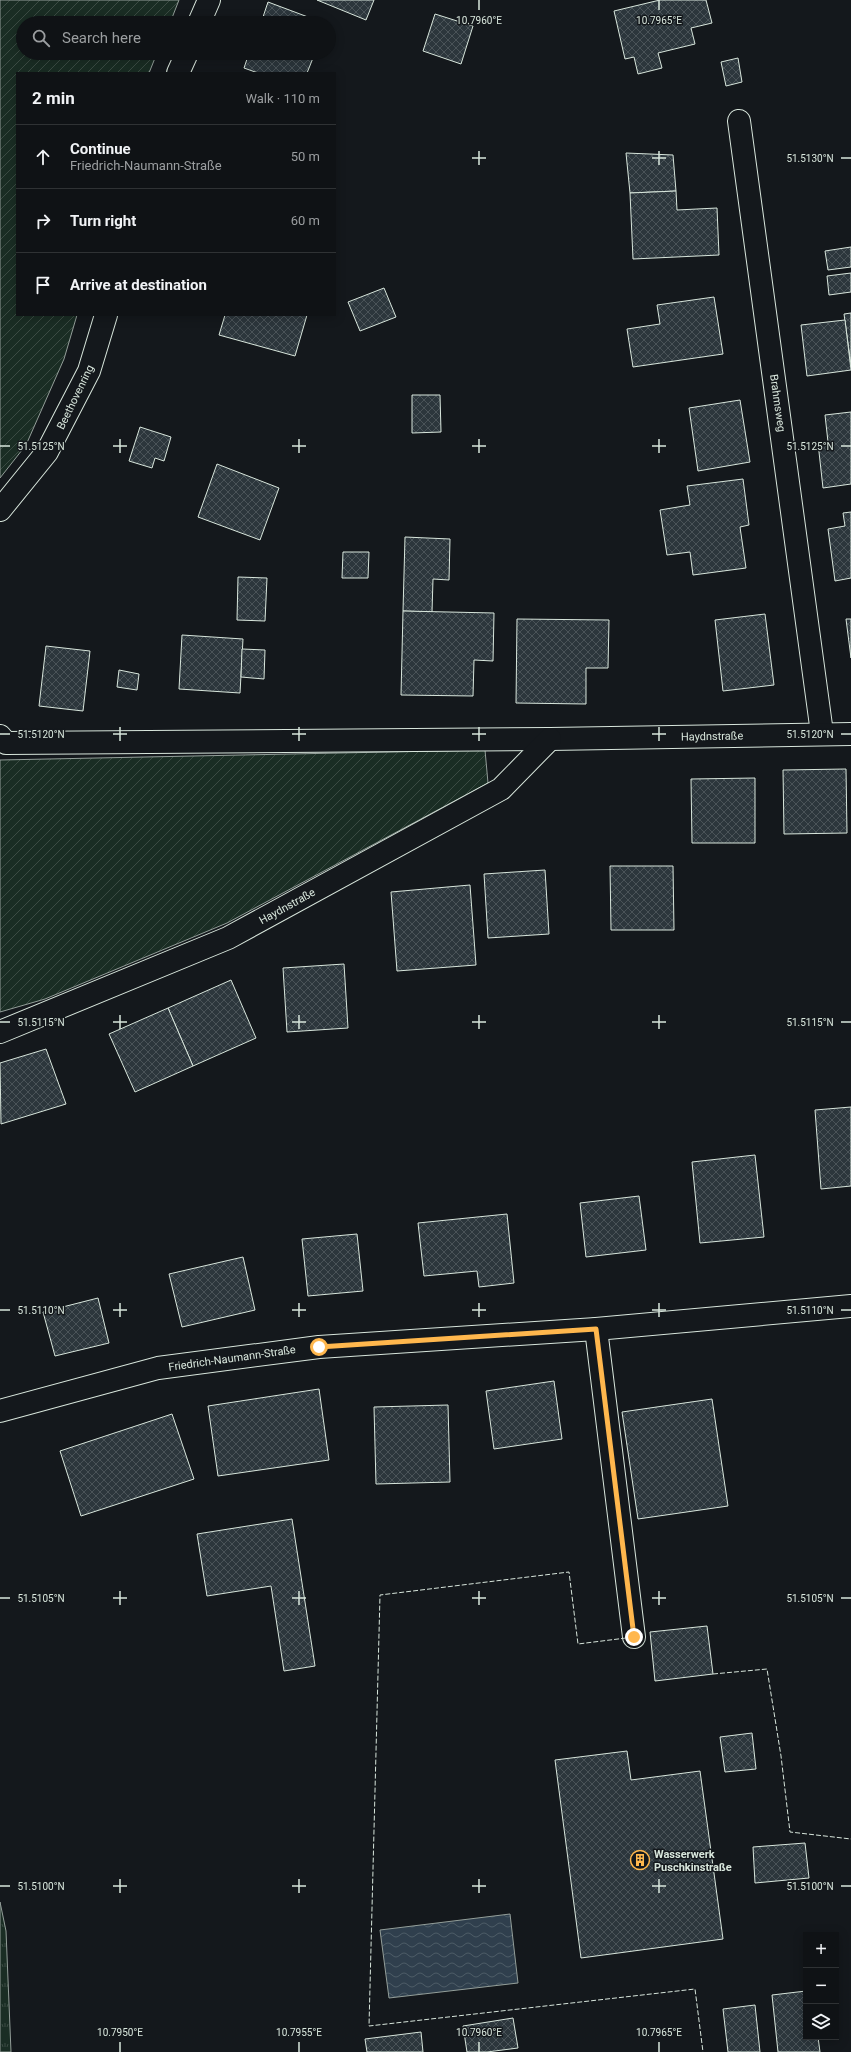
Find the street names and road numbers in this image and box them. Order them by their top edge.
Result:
street label: Beethovenring [54,363,97,432]
street label: Brahmsweg [767,373,788,433]
street label: Haydnstraße [681,729,743,744]
street label: Haydnstraße [257,886,318,927]
street label: Friedrich-Naumann-Straße [168,1343,297,1374]

